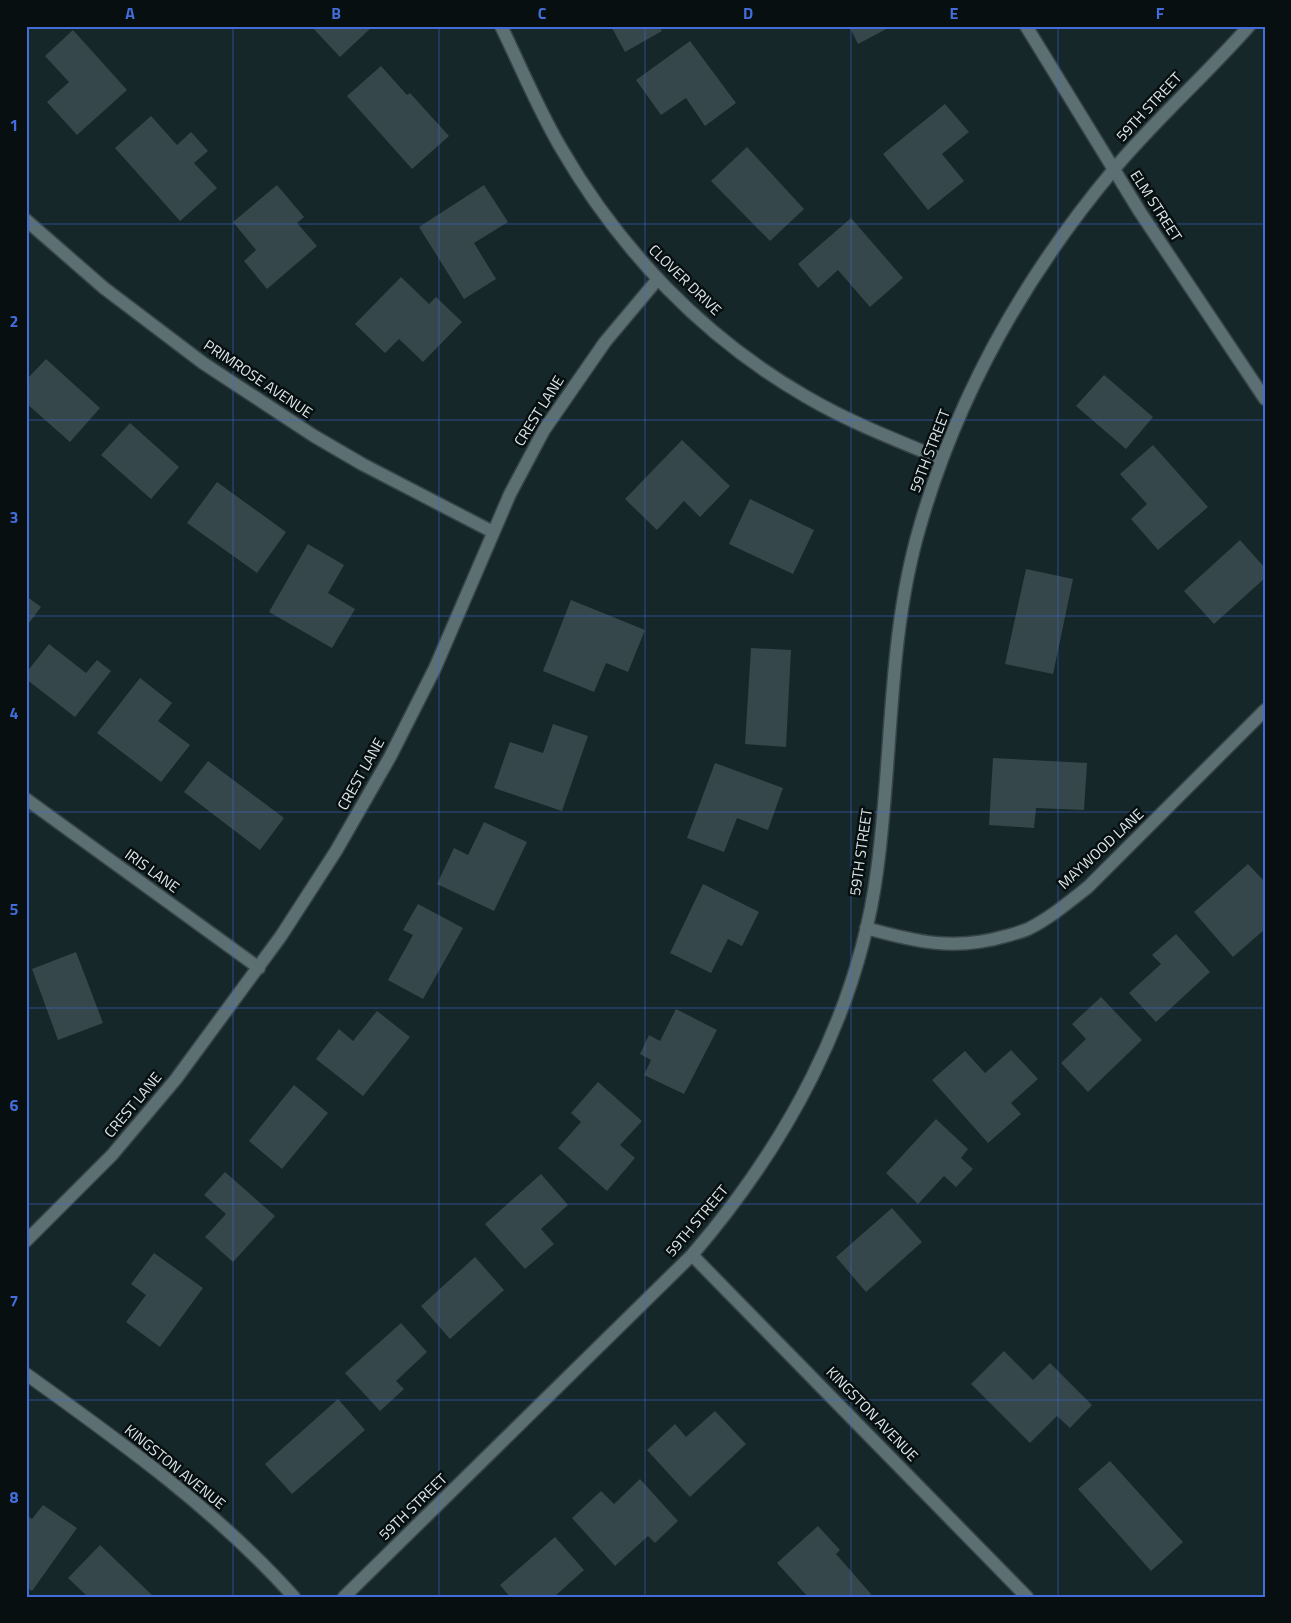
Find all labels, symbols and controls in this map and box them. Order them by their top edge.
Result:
text: A [125,1,135,25]
text: B [331,1,341,25]
text: C [538,1,547,25]
text: D [743,1,753,25]
text: E [950,1,959,25]
text: F [1156,1,1165,25]
street label: 59TH STREET [1110,67,1187,147]
text: 1 [10,113,18,137]
street label: ELM STREET [1125,165,1188,246]
street label: CLOVER DRIVE [644,239,727,321]
text: 2 [10,309,18,333]
street label: PRIMROSE AVENUE [199,334,317,424]
street label: CREST LANE [508,371,569,451]
street label: 59TH STREET [903,406,956,496]
text: 3 [10,505,18,529]
text: 4 [10,701,19,725]
street label: CREST LANE [331,733,390,814]
street label: MAYWOOD LANE [1053,803,1149,894]
street label: 59TH STREET [843,807,878,897]
street label: IRIS LANE [120,843,184,898]
text: 5 [10,897,19,921]
street label: CREST LANE [98,1067,167,1143]
text: 6 [10,1093,19,1117]
street label: 59TH STREET [660,1180,734,1262]
text: 7 [10,1289,18,1313]
street label: KINGSTON AVENUE [821,1361,924,1466]
street label: KINGSTON AVENUE [120,1419,231,1515]
street label: 59TH STREET [373,1468,452,1545]
text: 8 [10,1485,19,1509]

